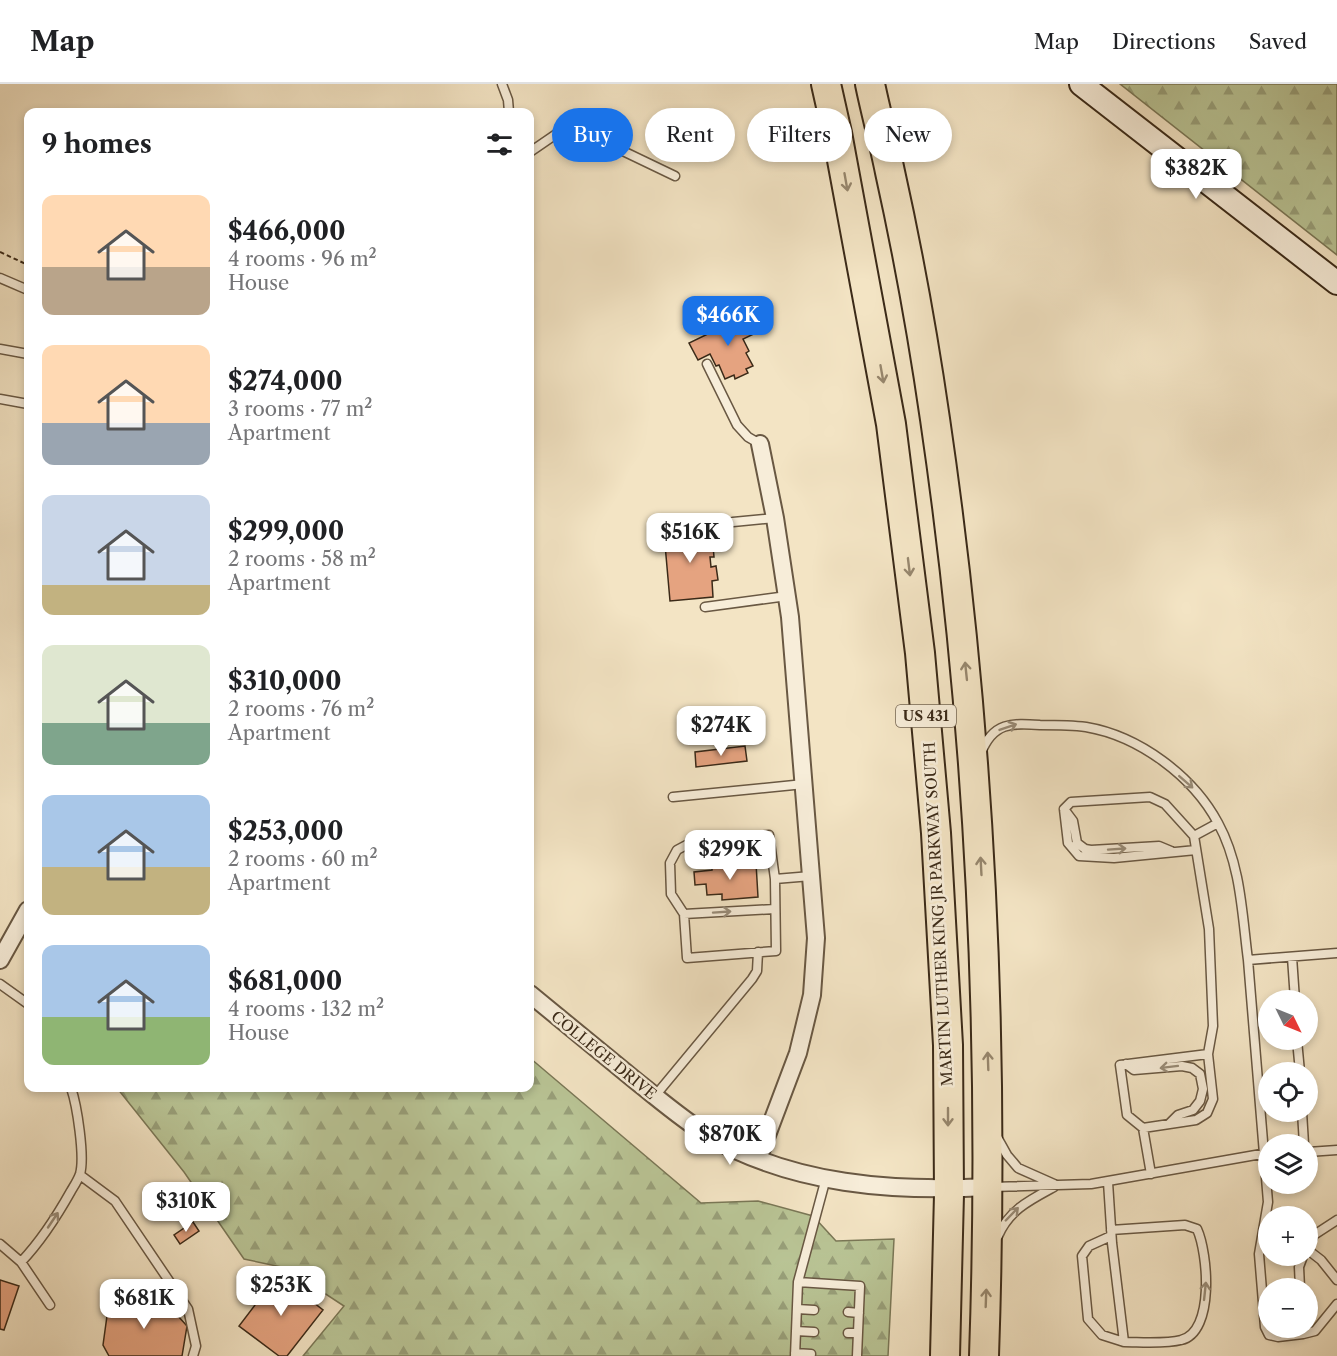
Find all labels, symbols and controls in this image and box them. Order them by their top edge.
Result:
text: Map [30,24,94,58]
text: Map [1034,29,1079,54]
text: Directions [1112,29,1216,54]
text: Saved [1249,29,1307,54]
chip: Buy [552,108,633,162]
chip: Rent [645,108,735,162]
chip: Filters [747,108,852,162]
chip: New [864,108,952,162]
text: 9 homes [42,128,152,160]
icon: filters [483,128,516,161]
pin: $382K [1154,149,1238,200]
text: $382K [1165,156,1227,180]
one-way arrow [841,172,852,192]
text: $466,000 [228,215,346,247]
icon: home [90,219,162,291]
text: 4 rooms · 96 m² [228,247,377,271]
text: House [228,271,289,295]
pin: $466K [686,296,770,347]
text: $466K [697,303,759,327]
one-way arrow [877,364,888,383]
text: $274,000 [228,365,343,397]
icon: home [90,369,162,441]
text: 3 rooms · 77 m² [228,397,372,421]
text: Apartment [228,421,331,445]
pin: $516K [648,513,732,564]
text: $299,000 [228,515,344,547]
icon: home [90,519,162,591]
text: $516K [660,520,720,544]
text: 2 rooms · 58 m² [228,547,376,571]
one-way arrow [904,557,915,577]
text: Apartment [228,571,331,595]
one-way arrow [960,662,971,682]
text: $310,000 [228,665,341,697]
icon: home [90,669,162,741]
text: 2 rooms · 76 m² [228,697,374,721]
road number: US 431 [896,705,956,727]
pin: $274K [679,706,763,757]
text: $274K [691,713,751,737]
one-way arrow [998,720,1017,731]
text: Apartment [228,721,331,745]
street label: MARTIN LUTHER KING JR PARKWAY SOUTH [919,741,957,1087]
one-way arrow [1178,775,1193,789]
text: $253,000 [228,815,343,847]
icon: home [90,819,162,891]
pin: $299K [688,830,772,881]
text: $299K [699,837,761,861]
one-way arrow [1107,843,1127,854]
text: 2 rooms · 60 m² [228,847,378,871]
one-way arrow [975,856,986,876]
text: Apartment [228,871,331,895]
one-way arrow [712,907,732,918]
text: $681,000 [228,965,342,997]
icon: home [90,969,162,1041]
north arrow [1258,990,1318,1050]
map controls [1258,990,1318,1338]
text: 4 rooms · 132 m² [228,997,384,1021]
street label: COLLEGE DRIVE [547,1007,661,1103]
text: House [228,1021,289,1045]
one-way arrow [983,1051,994,1071]
one-way arrow [1160,1062,1180,1073]
button: locate [1258,1062,1318,1122]
one-way arrow [942,1107,954,1127]
pin: $870K [688,1115,772,1166]
text: $870K [699,1122,761,1146]
button: layers [1258,1134,1318,1194]
pin: $310K [144,1182,228,1233]
text: $310K [156,1189,216,1213]
one-way arrow [1005,1206,1020,1221]
button: + [1258,1206,1318,1266]
one-way arrow [47,1213,59,1229]
pin: $253K [239,1266,323,1317]
text: $253K [250,1273,312,1297]
button: − [1258,1278,1318,1338]
pin: $681K [102,1279,186,1330]
one-way arrow [1200,1281,1211,1301]
text: $681K [114,1286,174,1310]
one-way arrow [981,1288,992,1308]

